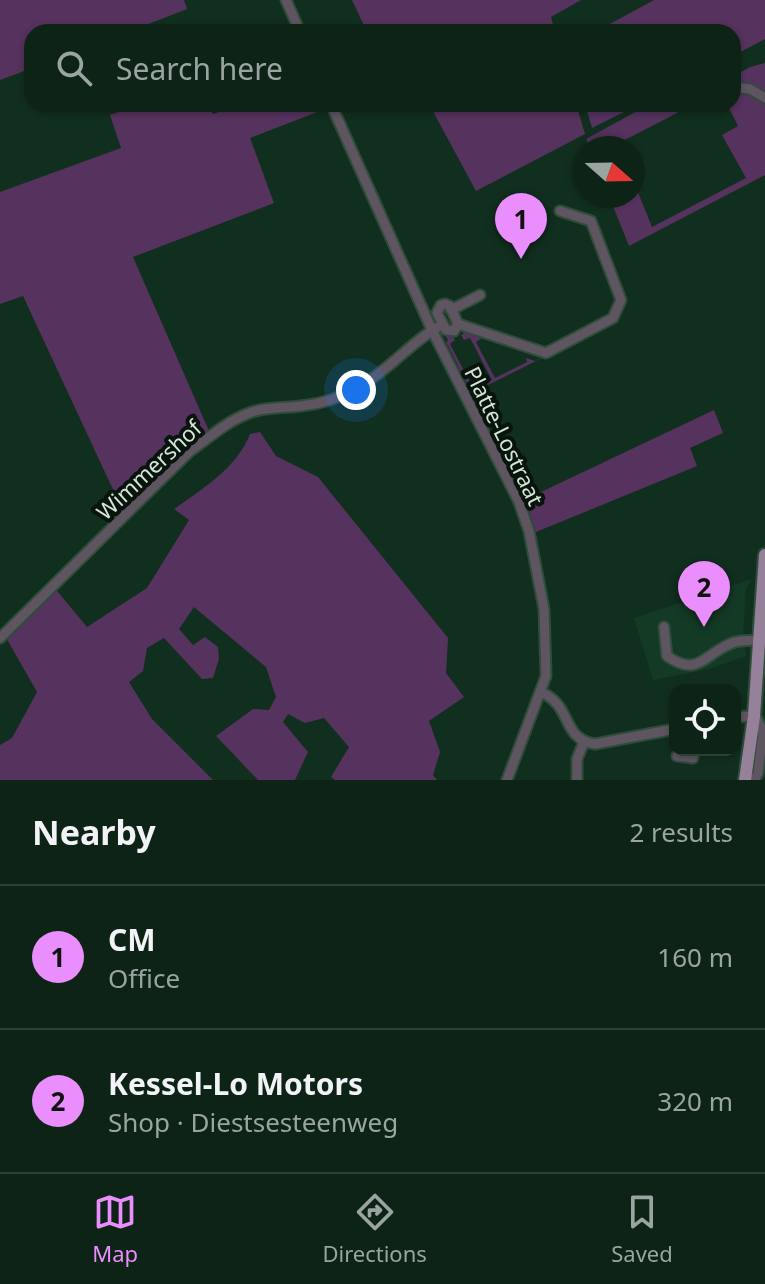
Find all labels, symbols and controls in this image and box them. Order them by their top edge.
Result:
search box [24,24,741,112]
icon: search [52,46,96,90]
text: Search here [116,48,283,89]
north arrow [573,136,645,208]
pin: 1 [495,193,547,259]
street label: Platte-Lostraat [458,361,552,510]
your location [336,370,376,410]
street label: Wimmershof [89,412,209,526]
pin: 2 [678,561,730,627]
map controls [669,684,741,756]
button: locate [669,684,741,756]
text: Nearby [32,809,156,855]
text: 2 results [629,814,733,850]
text: CM [108,919,156,960]
text: 1 [51,939,65,975]
text: 160 m [657,939,733,975]
text: Office [108,960,180,996]
text: Kessel-Lo Motors [108,1063,363,1104]
text: 2 [51,1083,65,1119]
text: 320 m [657,1083,733,1119]
text: Shop · Diestsesteenweg [108,1104,398,1140]
tab: Map [92,1190,138,1268]
tab: Directions [322,1190,427,1268]
tab: Saved [611,1190,673,1268]

